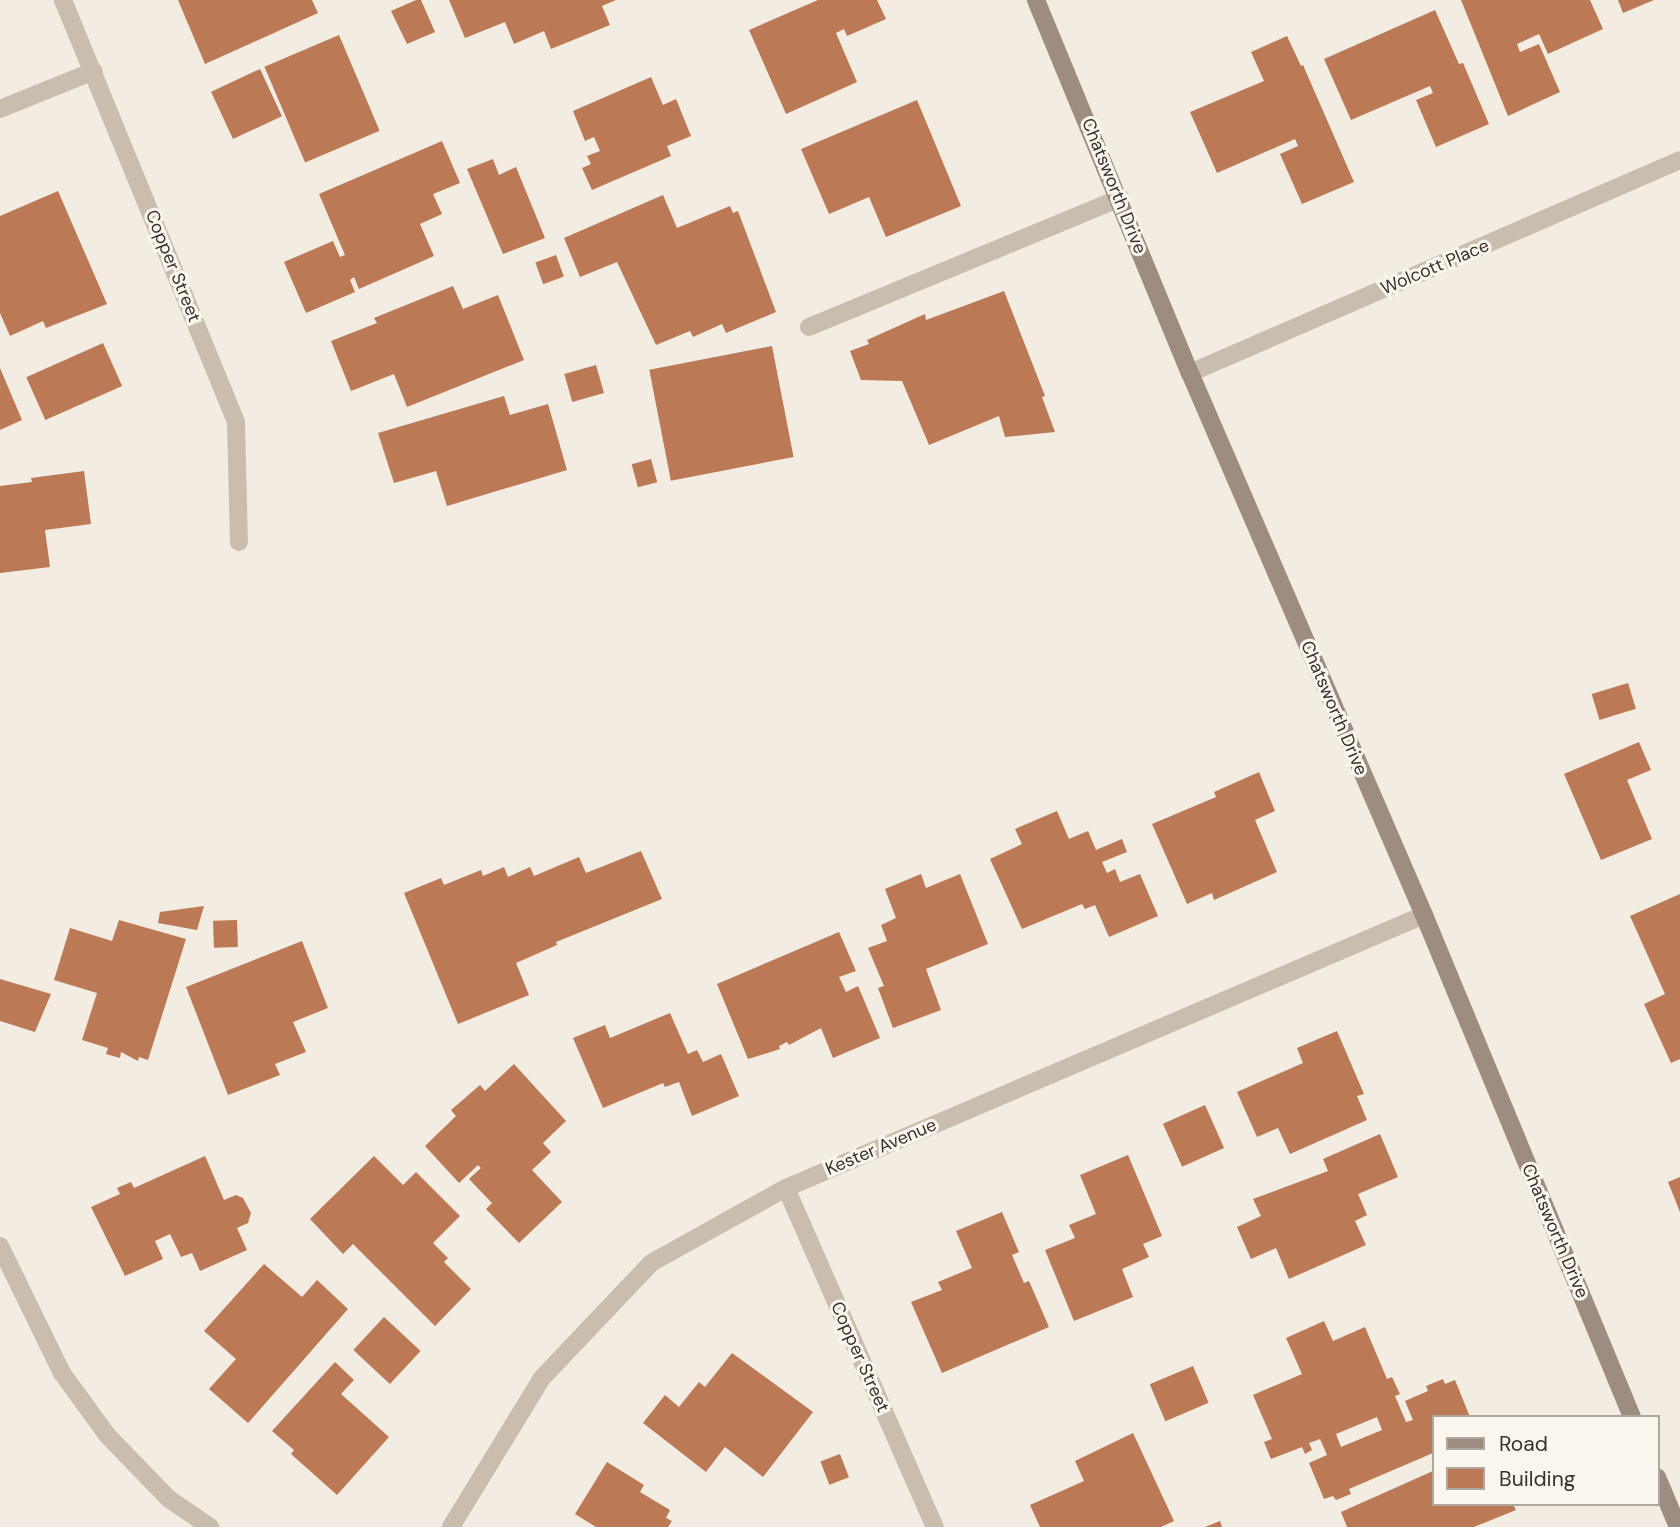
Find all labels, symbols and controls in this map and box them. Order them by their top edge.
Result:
street label: Chatsworth Drive [1077,115,1151,257]
street label: Copper Street [141,207,205,325]
street label: Wolcott Place [1378,234,1492,300]
street label: Chatsworth Drive [1296,637,1372,779]
street label: Kester Avenue [822,1114,940,1180]
street label: Chatsworth Drive [1517,1160,1593,1302]
street label: Copper Street [826,1298,894,1416]
legend [1432,1415,1659,1506]
text: Road [1499,1430,1548,1458]
text: Building [1499,1465,1575,1493]

